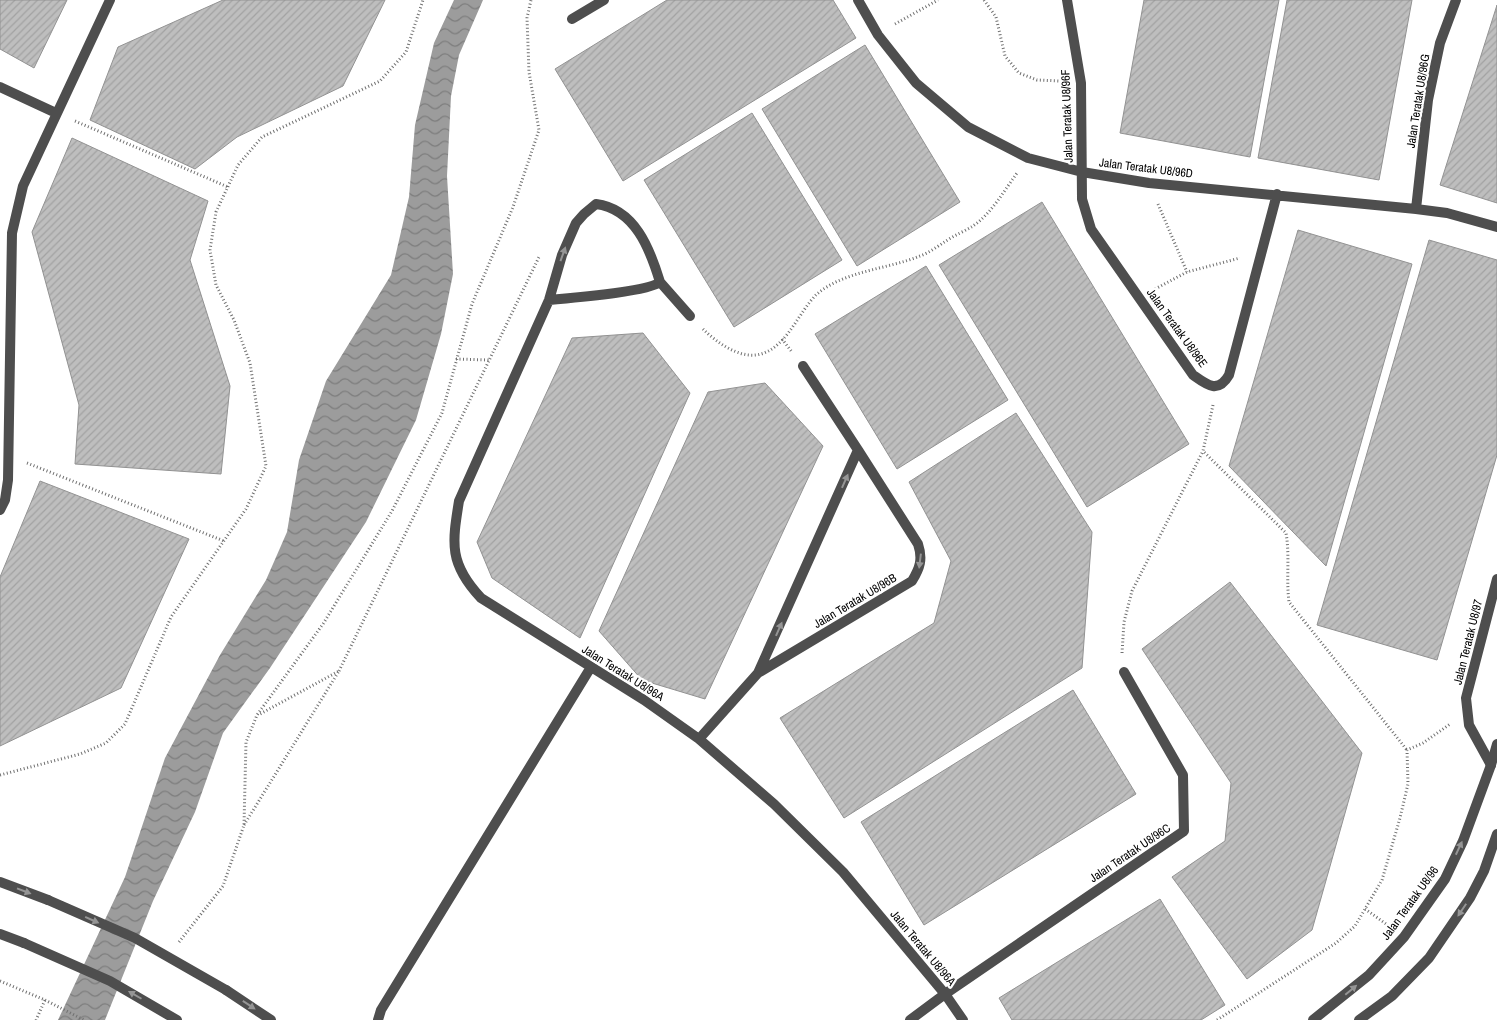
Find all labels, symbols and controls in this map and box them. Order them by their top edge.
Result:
street label: Jalan Teratak U8/96G [1403,53,1433,149]
street label: Jalan Teratak U8/96F [1057,69,1077,163]
street label: Jalan Teratak U8/96D [1098,154,1194,182]
one-way arrow [560,246,567,261]
street label: Jalan Teratak U8/96E [1143,285,1211,371]
one-way arrow [841,474,849,488]
one-way arrow [916,554,924,570]
street label: Jalan Teratak U8/96B [811,570,900,632]
street label: Jalan Teratak U8/97 [1450,597,1486,686]
one-way arrow [775,622,783,636]
street label: Jalan Teratak U8/96A [579,641,667,705]
street label: Jalan Teratak U8/96C [1086,820,1174,886]
one-way arrow [1456,841,1464,855]
street label: Jalan Teratak U8/96 [1378,863,1442,943]
one-way arrow [17,887,32,895]
one-way arrow [1457,903,1467,916]
street label: Jalan Teratak U8/96A [887,907,960,989]
one-way arrow [85,916,99,924]
one-way arrow [1344,984,1357,995]
one-way arrow [128,991,141,1000]
one-way arrow [242,1000,255,1010]

